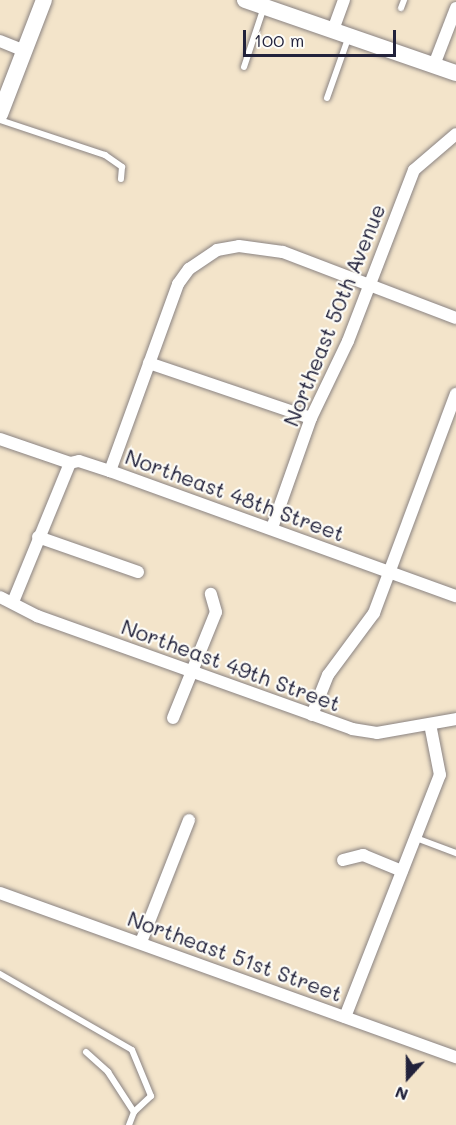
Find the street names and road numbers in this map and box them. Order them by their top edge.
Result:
street label: Northeast 50th Avenue [278,200,390,430]
street label: Northeast 48th Street [122,444,348,546]
street label: Northeast 49th Street [118,614,344,716]
street label: Northeast 51st Street [124,905,346,1007]

